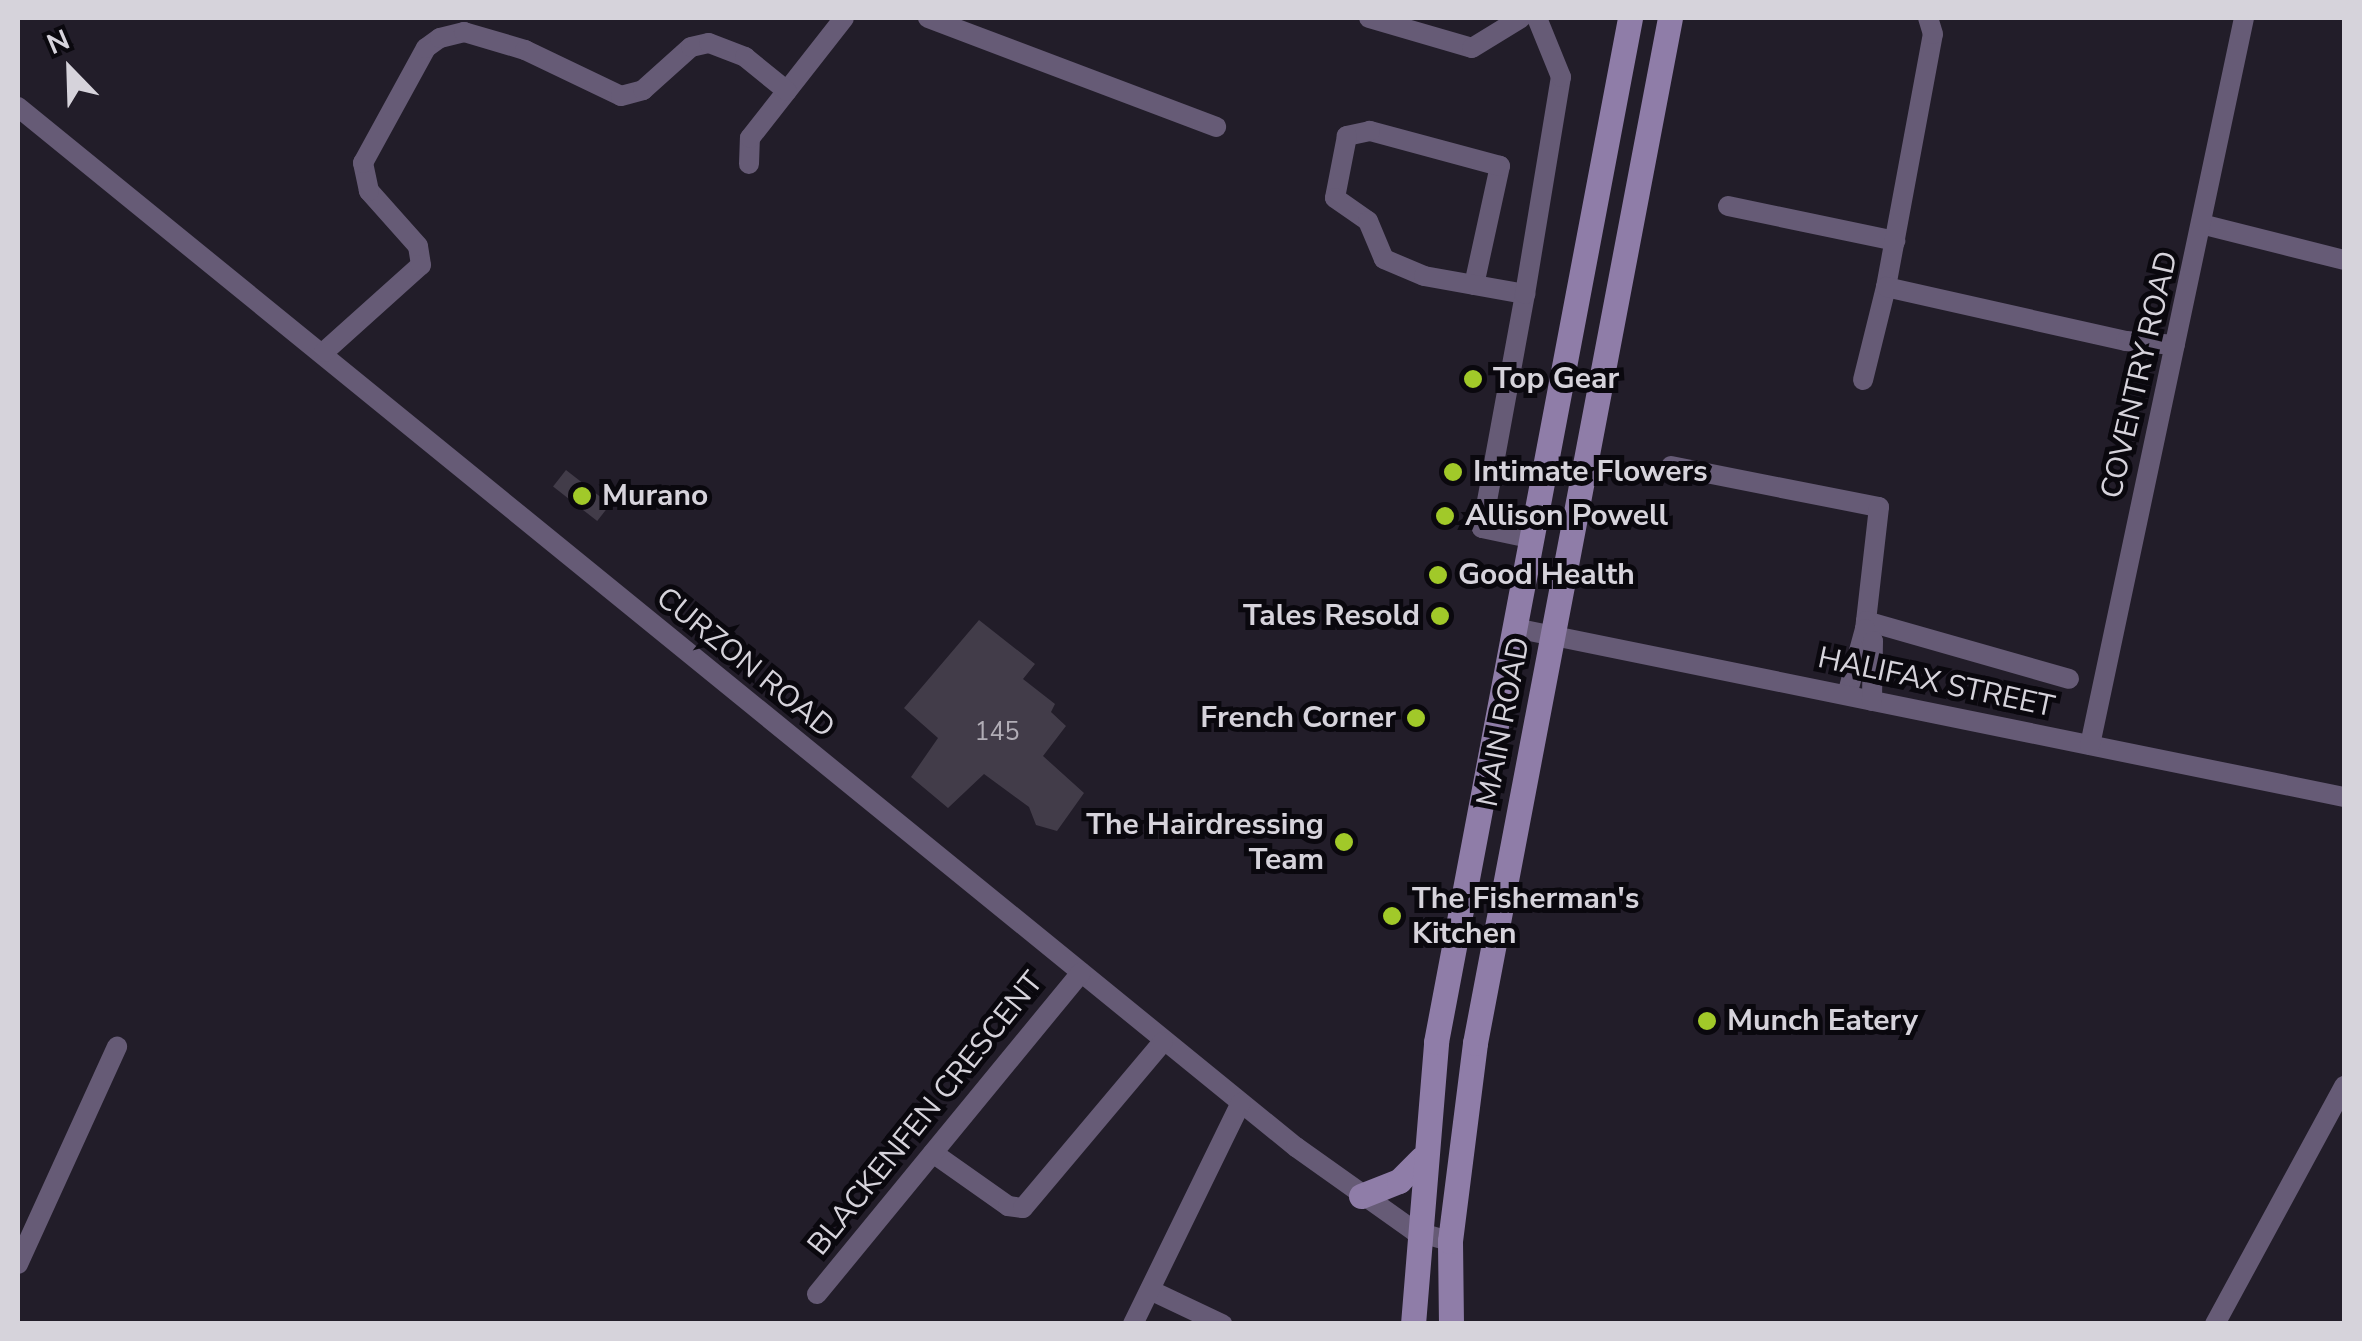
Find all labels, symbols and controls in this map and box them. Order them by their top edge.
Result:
north arrow [20,20,120,120]
text: N [41,21,75,64]
street label: COVENTRY ROAD [2094,248,2186,502]
place label: Top Gear [1493,361,1619,397]
marker: Top Gear [1462,368,1484,390]
place label: Intimate Flowers [1473,454,1708,490]
marker: Intimate Flowers [1442,461,1464,483]
place label: Murano [602,478,708,514]
marker: Murano [571,485,593,507]
place label: Allison Powell [1465,498,1668,534]
marker: Allison Powell [1434,505,1456,527]
place label: Good Health [1458,557,1635,593]
marker: Good Health [1427,564,1449,586]
street label: CURZON ROAD [649,580,841,746]
place label: Tales Resold [1243,598,1420,634]
marker: Tales Resold [1429,605,1451,627]
street label: MAIN ROAD [1470,634,1538,810]
street label: HALIFAX STREET [1815,640,2057,726]
place label: French Corner [1200,700,1396,736]
marker: French Corner [1405,707,1427,729]
house number: 145 [975,717,1019,747]
place label: The Hairdressing Team [1086,807,1324,878]
marker: The Hairdressing Team [1333,831,1355,853]
place label: The Fisherman's Kitchen [1412,881,1639,952]
marker: The Fisherman's Kitchen [1381,905,1403,927]
street label: BLACKENFEN CRESCENT [801,965,1051,1263]
place label: Munch Eatery [1727,1003,1918,1039]
marker: Munch Eatery [1696,1010,1718,1032]

